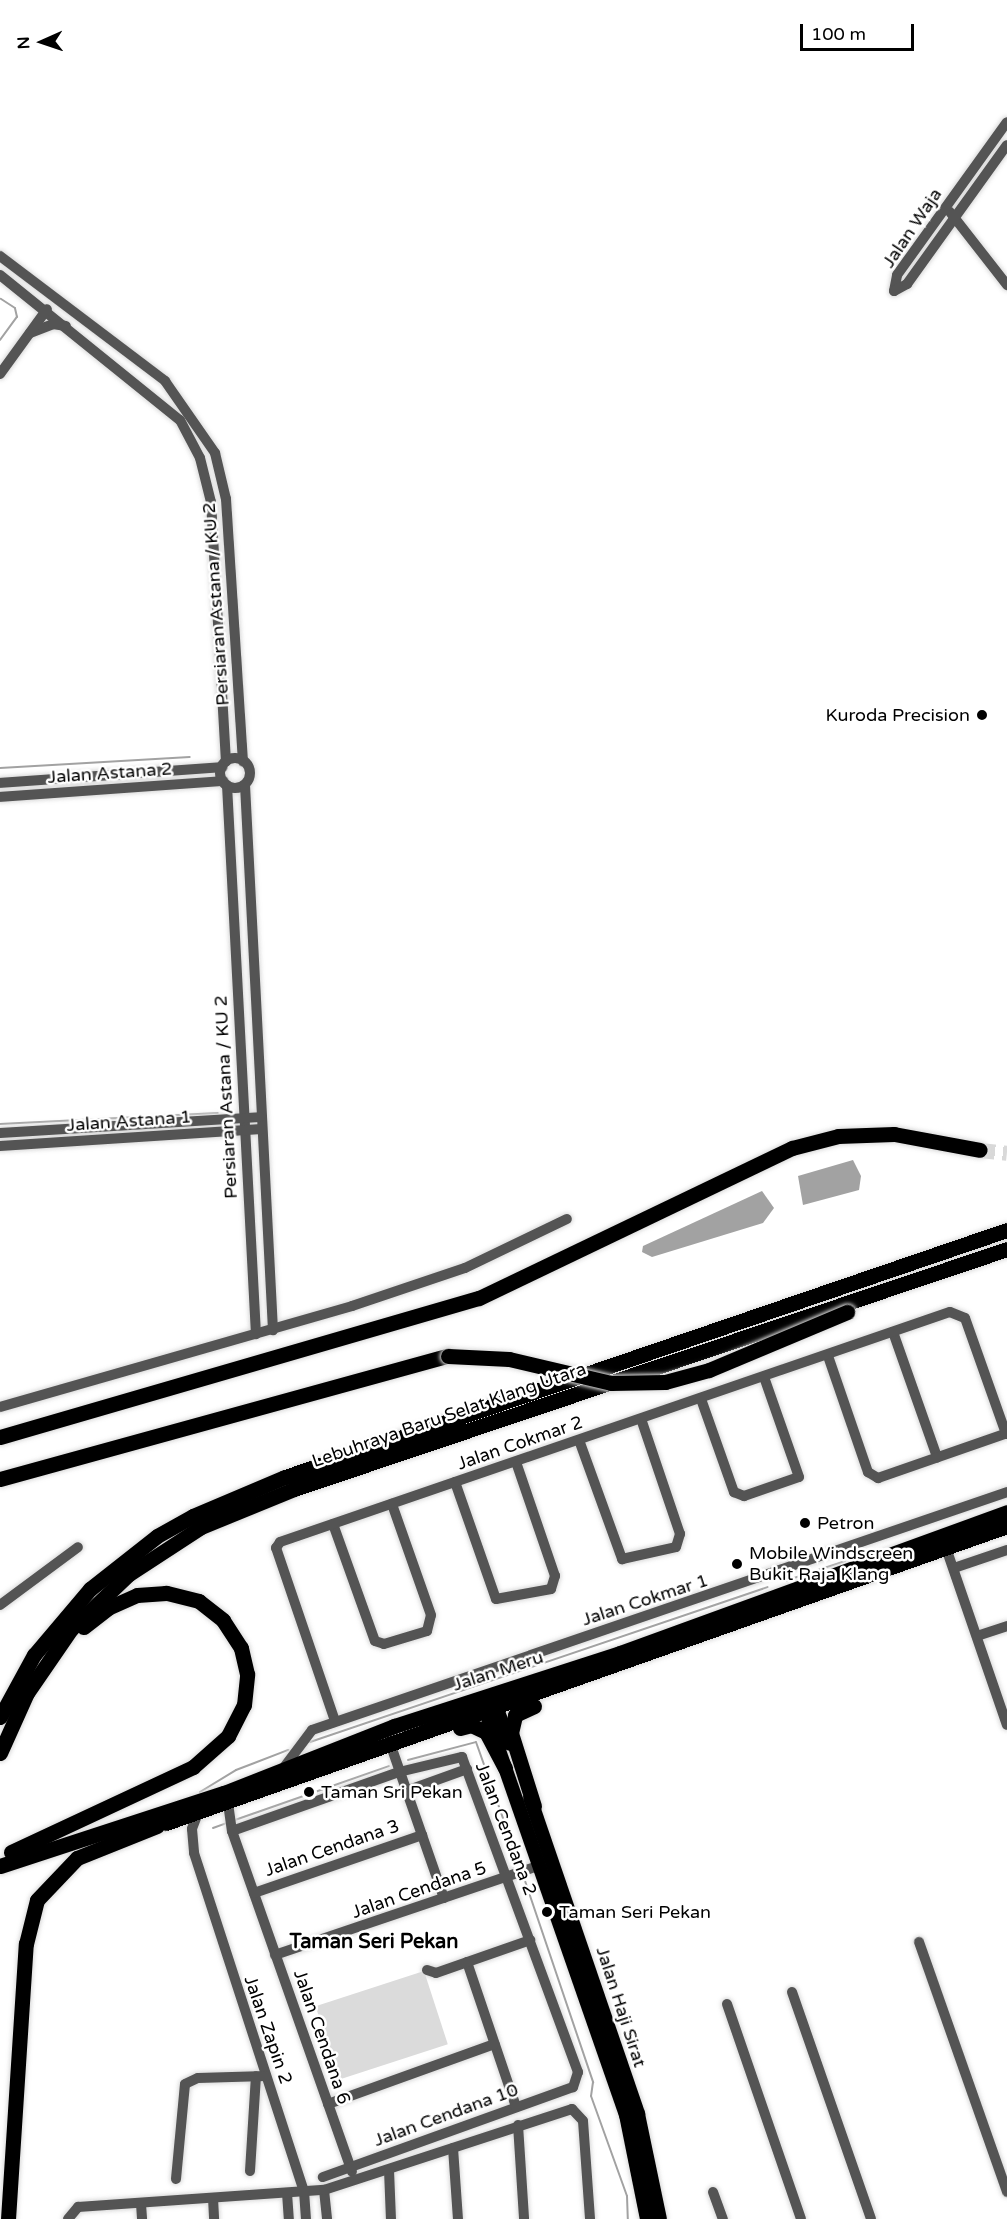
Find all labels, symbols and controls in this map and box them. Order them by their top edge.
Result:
north arrow [12,12,72,72]
scale bar [803,12,917,50]
text: 100 m [811,23,866,45]
text: N [14,36,34,50]
street label: Jalan Waja [878,184,946,272]
street label: Persiaran Astana / KU 2 [198,502,234,706]
place label: Kuroda Precision [825,704,970,726]
marker: Kuroda Precision [975,708,989,722]
street label: Jalan Astana 2 [47,758,173,788]
street label: Persiaran Astana / KU 2 [210,995,242,1199]
street label: Jalan Astana 1 [66,1106,192,1136]
street label: Lebuhraya Baru Selat Klang Utara [309,1358,589,1472]
street label: Jalan Cokmar 2 [454,1411,586,1475]
place label: Petron [817,1512,874,1534]
marker: Petron [798,1516,812,1530]
place label: Mobile Windscreen Bukit Raja Klang [749,1543,913,1586]
marker: Mobile Windscreen Bukit Raja Klang [730,1557,744,1571]
street label: Jalan Cokmar 1 [579,1569,711,1631]
street label: Jalan Meru [450,1646,546,1696]
street label: Jalan Cendana 2 [471,1759,541,1899]
place label: Taman Sri Pekan [321,1781,463,1803]
marker: Taman Sri Pekan [302,1785,316,1799]
street label: Jalan Cendana 3 [262,1815,402,1881]
street label: Jalan Cendana 5 [349,1857,489,1923]
place label: Taman Seri Pekan [559,1901,711,1923]
marker: Taman Seri Pekan [540,1905,554,1919]
district label: Taman Seri Pekan [290,1930,458,1954]
street label: Jalan Haji Sirat [591,1944,651,2070]
street label: Jalan Cendana 6 [289,1967,355,2107]
street label: Jalan Zapin 2 [239,1973,297,2087]
street label: Jalan Cendana 10 [371,2079,521,2151]

